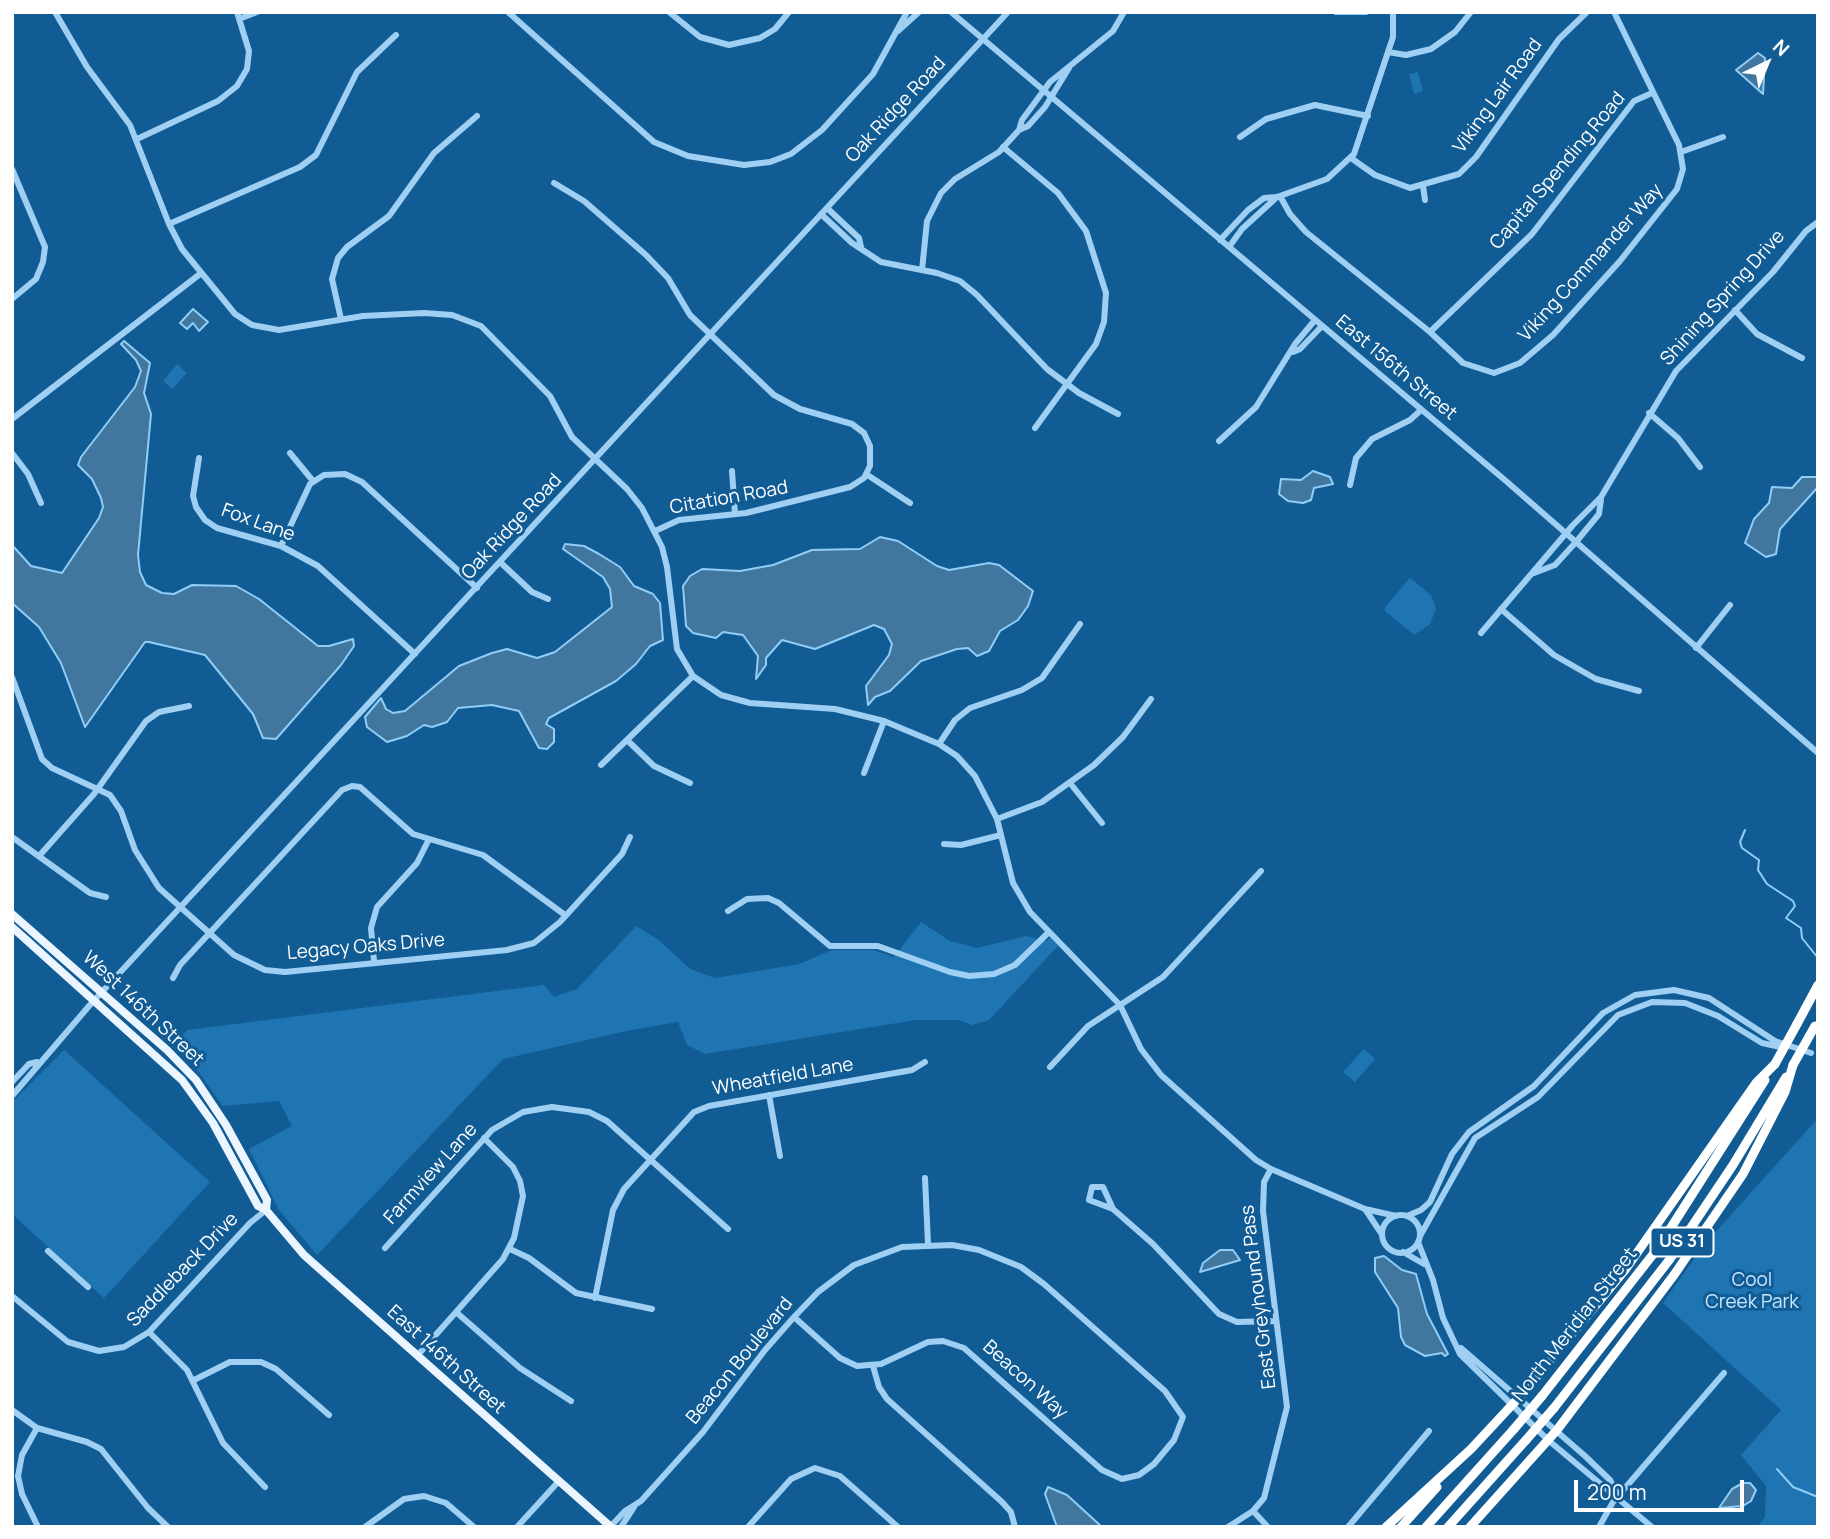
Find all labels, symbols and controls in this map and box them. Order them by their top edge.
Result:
north arrow [1732,28,1802,98]
text: N [1767,33,1795,62]
street label: Viking Lair Road [1449,34,1547,158]
street label: Oak Ridge Road [841,52,951,168]
street label: Capital Spending Road [1486,88,1630,254]
street label: Viking Commander Way [1514,179,1668,347]
street label: Shining Spring Drive [1656,226,1790,370]
street label: East 156th Street [1331,311,1461,425]
street label: Oak Ridge Road [457,469,567,585]
street label: Citation Road [668,476,790,520]
street label: Fox Lane [218,499,298,547]
street label: Legacy Oaks Drive [286,929,446,965]
street label: West 146th Street [77,947,209,1071]
street label: Wheatfield Lane [711,1053,855,1101]
street label: Farmview Lane [380,1119,482,1229]
street label: East Greyhound Pass [1236,1204,1282,1390]
street label: Saddleback Drive [123,1208,243,1332]
road number: US 31 [1650,1227,1714,1256]
street label: North Meridian Street [1508,1243,1642,1407]
park label: Cool Creek Park [1705,1270,1799,1314]
street label: Beacon Boulevard [682,1293,798,1429]
street label: East 146th Street [382,1301,510,1419]
street label: Beacon Way [978,1336,1072,1424]
scale bar [1578,1466,1748,1510]
text: 200 m [1587,1478,1647,1506]

